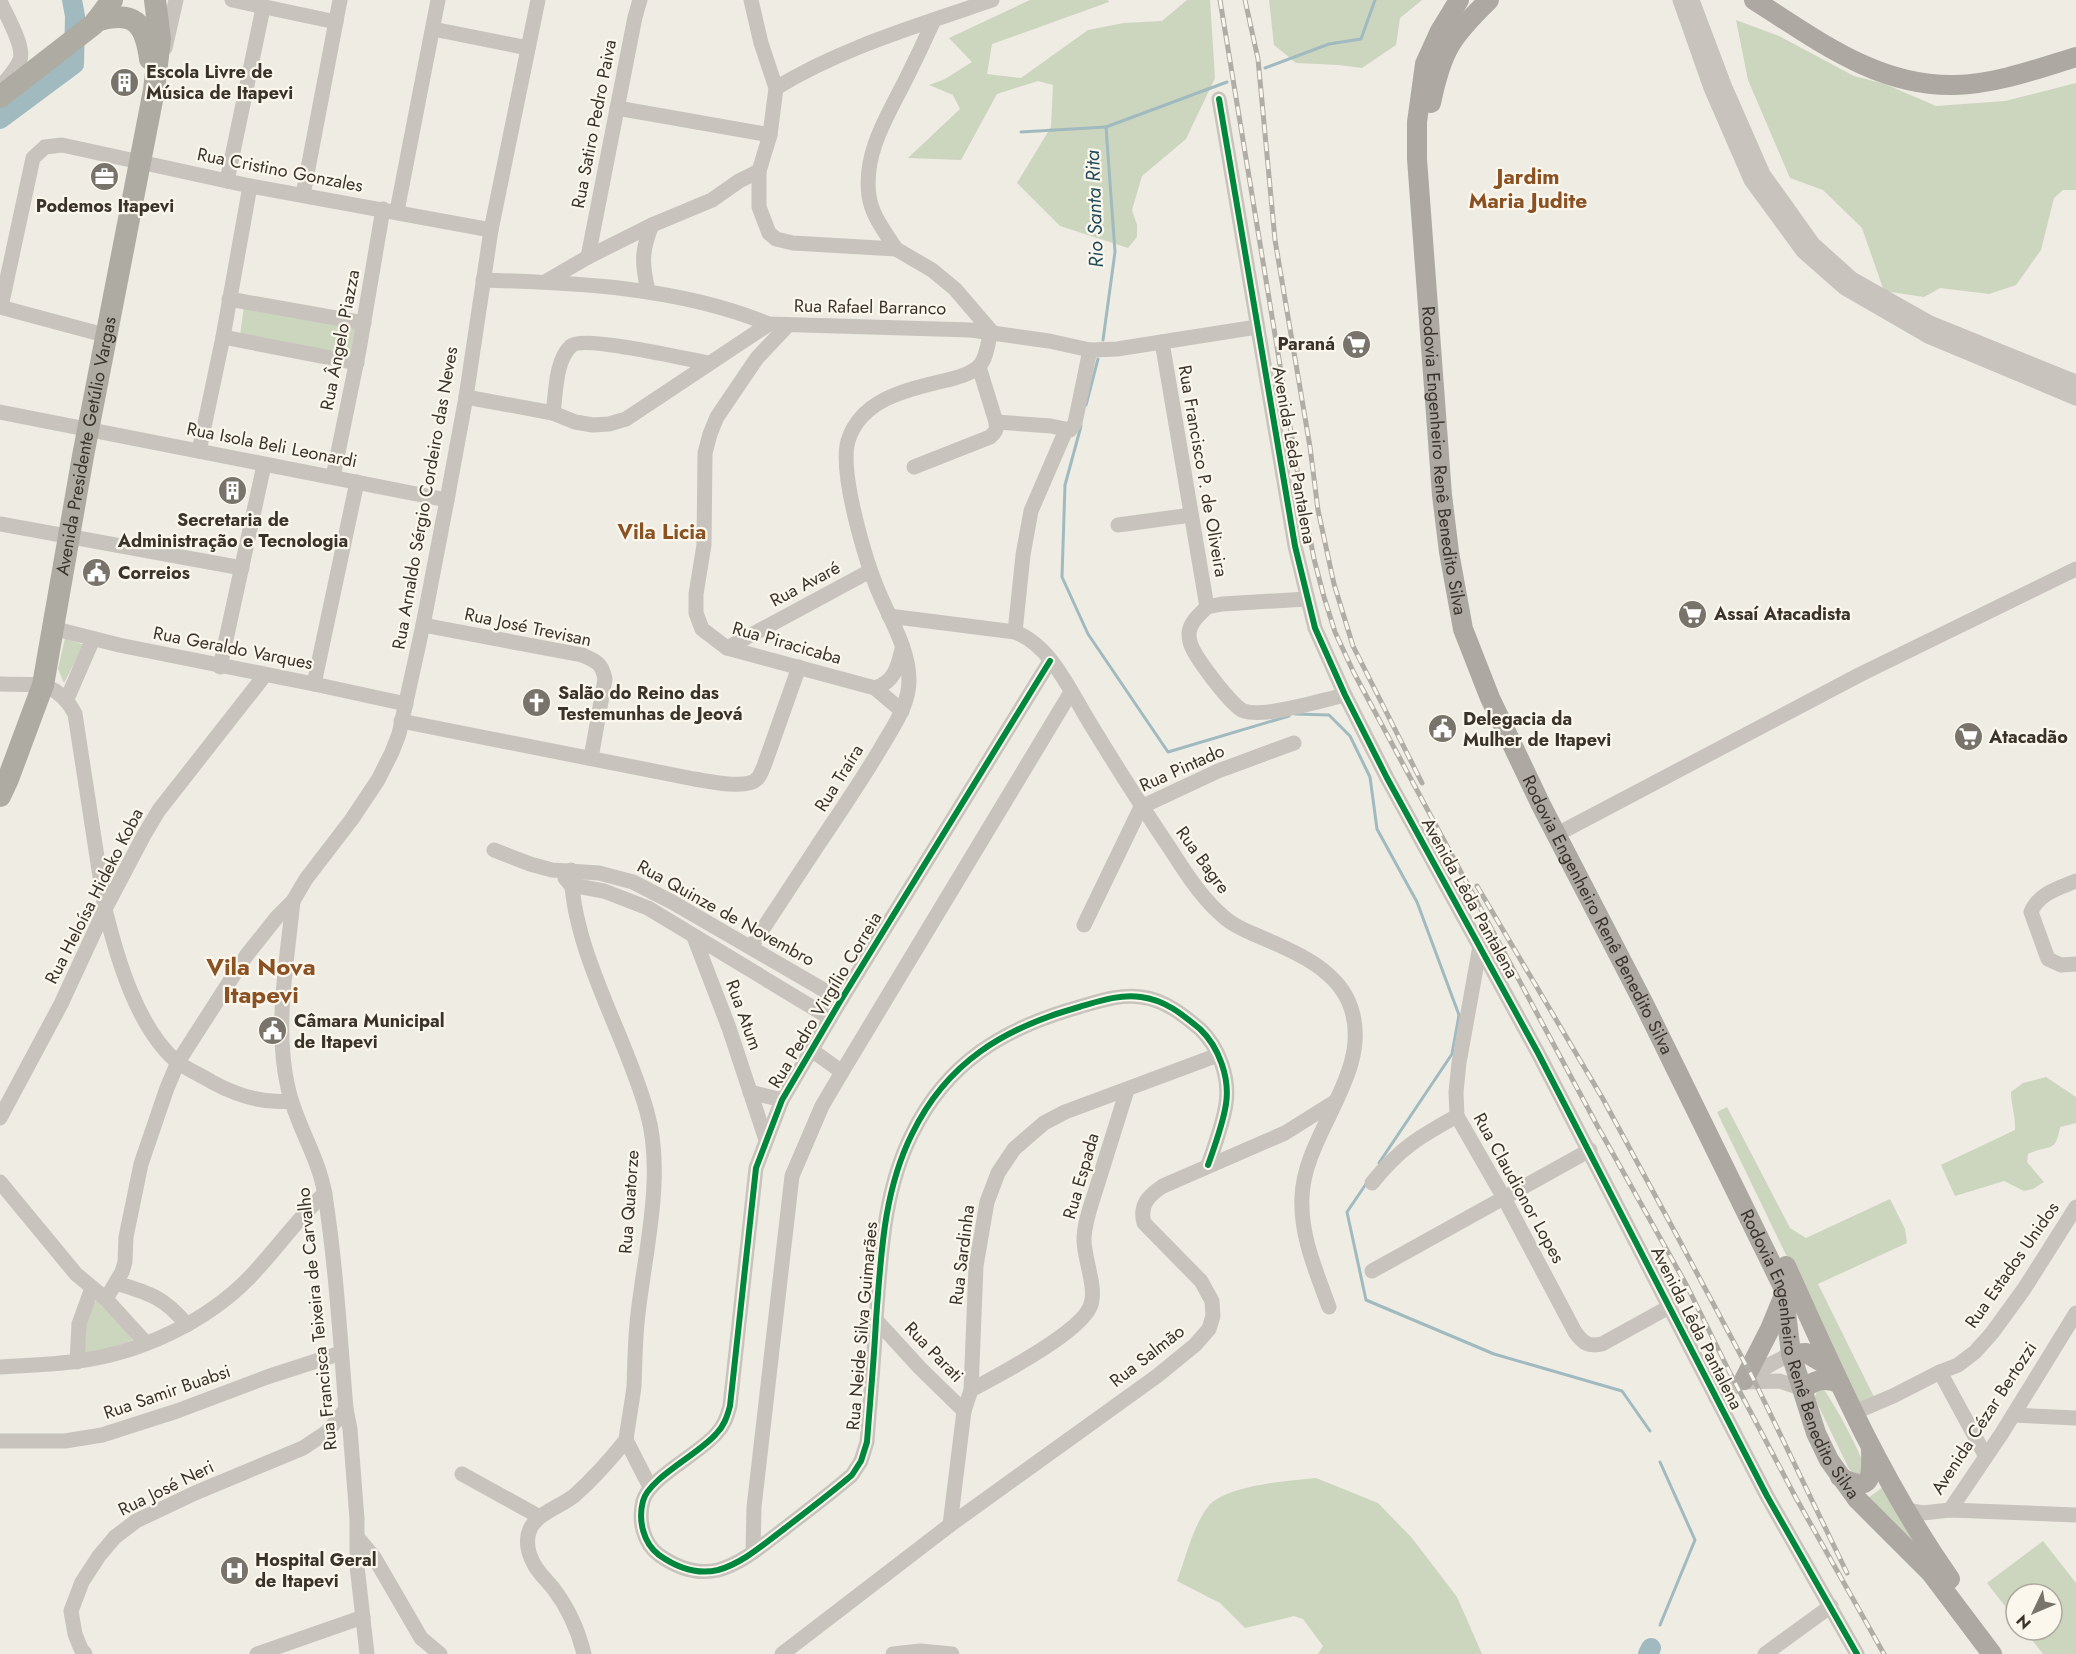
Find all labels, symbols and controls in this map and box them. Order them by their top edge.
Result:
street label: Rua Satiro Pedro Paiva [565,37,623,211]
place label: Escola Livre de Música de Itapevi [146,59,293,106]
building icon: Escola Livre de Música de Itapevi [109,66,141,98]
street label: Rua Cristino Gonzales [195,141,365,199]
water label: Rio Santa Rita [1078,150,1111,268]
office icon: Podemos Itapevi [89,161,121,193]
district label: Jardim Maria Judite [1469,162,1587,216]
place label: Podemos Itapevi [36,193,174,219]
street label: Rua Ângelo Piazza [314,267,366,413]
street label: Rua Rafael Barranco [794,293,947,321]
street label: Rodovia Engenheiro Renê Benedito Silva [1415,305,1473,617]
street label: Avenida Presidente Getúlio Vargas [49,314,123,578]
supermarket icon: Paraná [1340,328,1372,360]
place label: Paraná [1277,331,1335,357]
street label: Rua Arnaldo Sérgio Cordeiro das Neves [386,345,464,651]
street label: Rua Francisco P. de Oliveira [1172,363,1234,579]
street label: Avenida Lêda Pantalena [1266,364,1322,546]
street label: Rua Isola Beli Leonardi [184,416,360,474]
building icon: Secretaria de Administração e Tecnologia [217,475,249,507]
place label: Secretaria de Administração e Tecnologia [117,507,348,554]
district label: Vila Licia [617,517,706,547]
street label: Rua Avaré [765,555,845,613]
public building icon: Correios [81,557,113,589]
place label: Correios [118,560,190,586]
supermarket icon: Assaí Atacadista [1677,598,1709,630]
street label: Rua José Trevisan [462,601,594,653]
place label: Assaí Atacadista [1713,601,1851,627]
street label: Rua Piracicaba [729,615,845,671]
street label: Rua Geraldo Varques [151,620,315,676]
place label: Salão do Reino das Testemunhas de Jeová [558,680,743,727]
church icon: Salão do Reino das Testemunhas de Jeová [521,687,553,719]
place label: Delegacia da Mulher de Itapevi [1463,706,1611,753]
public building icon: Delegacia da Mulher de Itapevi [1426,713,1458,745]
supermarket icon: Atacadão [1952,721,1984,753]
place label: Atacadão [1988,724,2068,750]
street label: Rua Pintado [1135,738,1229,798]
street label: Rua Traíra [808,739,870,817]
street label: Rodovia Engenheiro Renê Benedito Silva [1516,771,1680,1059]
street label: Rua Heloísa Hideko Koba [38,804,150,988]
street label: Avenida Lêda Pantalena [1415,813,1525,983]
street label: Rua Bagre [1170,821,1236,899]
street label: Rua Quinze de Novembro [632,853,820,973]
street label: Rua Pedro Virgílio Correia [762,907,888,1093]
district label: Vila Nova Itapevi [205,949,316,1012]
street label: Rua Atum [719,976,769,1054]
place label: Câmara Municipal de Itapevi [294,1008,445,1055]
public building icon: Câmara Municipal de Itapevi [257,1015,289,1047]
street label: Rua Claudionor Lopes [1467,1108,1571,1268]
street label: Rua Espada [1056,1130,1106,1222]
street label: Rua Quatorze [612,1149,646,1255]
street label: Rua Francisca Teixeira de Carvalho [290,1186,344,1452]
street label: Rua Estados Unidos [1959,1196,2065,1334]
street label: Rua Sardinha [943,1203,981,1307]
street label: Rodovia Engenheiro Renê Benedito Silva [1734,1205,1866,1504]
street label: Rua Neide Silva Guimarães [840,1221,884,1431]
street label: Avenida Lêda Pantalena [1645,1242,1749,1414]
street label: Rua Parati [898,1316,970,1388]
street label: Rua Salmão [1104,1318,1190,1394]
street label: Avenida Cézar Bertozzi [1925,1336,2043,1500]
street label: Rua Samir Buabsi [100,1358,234,1426]
street label: Rua José Neri [114,1454,218,1522]
place label: Hospital Geral de Itapevi [255,1547,377,1594]
hospital icon: Hospital Geral de Itapevi [218,1554,250,1586]
north arrow [2004,1582,2064,1642]
text: N [2011,1610,2036,1635]

